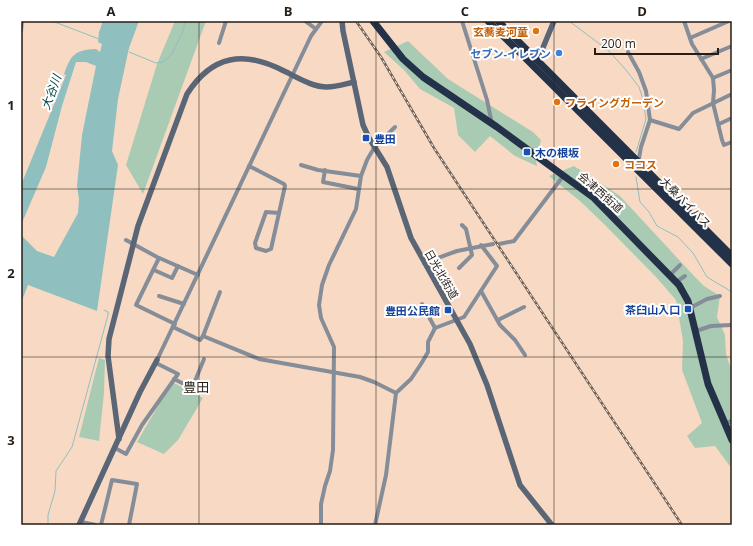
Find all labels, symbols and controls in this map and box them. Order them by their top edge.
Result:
text: A [107,2,116,20]
text: B [284,2,293,20]
text: C [461,2,469,20]
text: D [637,2,647,20]
place label: 玄蕎麦河童 [473,24,528,39]
marker: 玄蕎麦河童 [531,26,541,36]
scale bar [595,30,718,56]
text: 200 m [601,35,636,52]
place label: セブン-イレブン [470,46,551,61]
marker: セブン-イレブン [554,48,564,58]
water label: 大谷川 [37,70,66,112]
place label: フライングガーデン [565,95,664,110]
text: 1 [7,96,15,114]
marker: フライングガーデン [552,97,562,107]
place label: 豊田 [374,131,396,146]
marker: 豊田 [361,133,371,143]
place label: 木の根坂 [535,145,579,160]
marker: 木の根坂 [522,147,532,157]
place label: ココス [624,157,657,172]
marker: ココス [611,159,621,169]
street label: 会津西街道 [575,168,627,216]
street label: 大桑バイパス [657,173,715,231]
street label: 日光北街道 [422,246,462,302]
text: 2 [7,264,15,282]
place label: 茶臼山入口 [625,302,680,317]
place label: 豊田公民館 [385,303,440,318]
marker: 茶臼山入口 [683,304,693,314]
marker: 豊田公民館 [443,305,453,315]
district label: 豊田 [183,378,209,396]
text: 3 [7,431,15,449]

